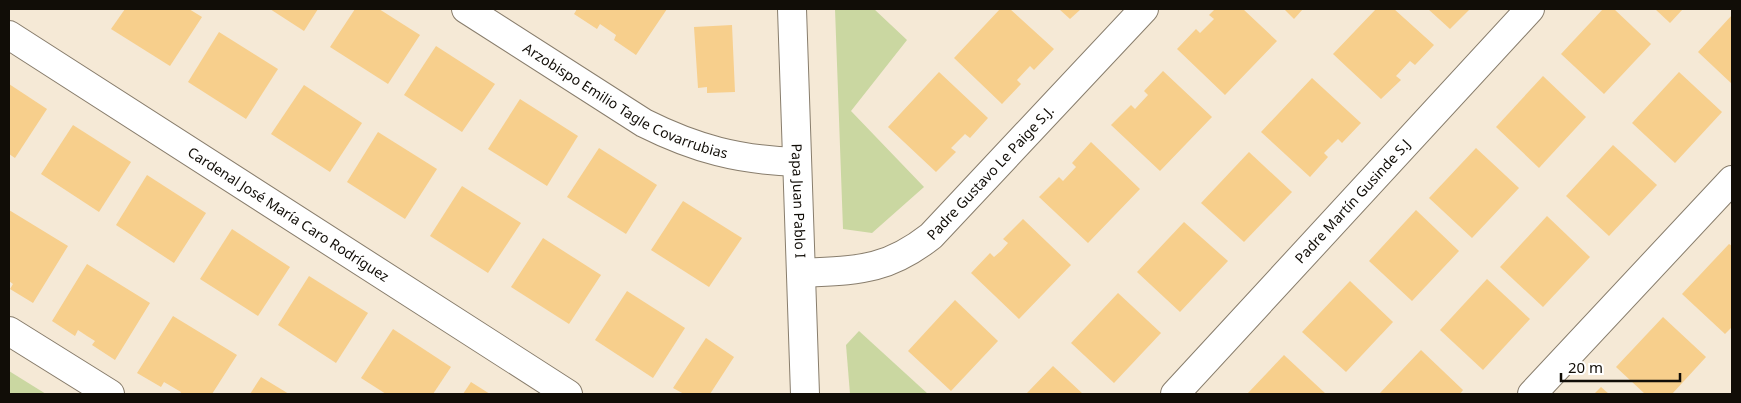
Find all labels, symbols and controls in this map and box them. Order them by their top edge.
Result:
street label: Arzobispo Emilio Tagle Covarrubias [520,38,730,163]
street label: Padre Gustavo Le Paige S.J. [922,101,1058,244]
street label: Padre Martín Gusinde S.J [1290,135,1414,267]
street label: Cardenal José María Caro Rodríguez [184,142,393,286]
street label: Papa Juan Pablo I [788,143,810,259]
scale bar [1561,350,1680,382]
text: 20 m [1568,357,1603,377]

